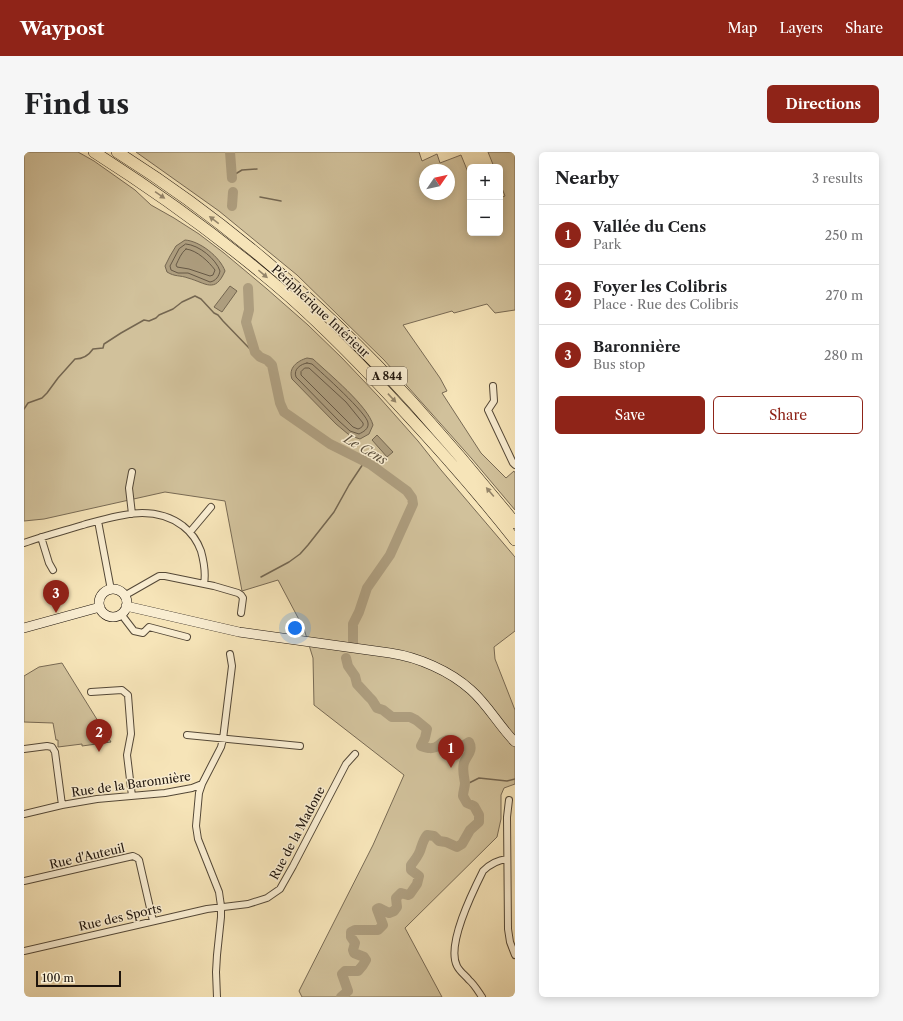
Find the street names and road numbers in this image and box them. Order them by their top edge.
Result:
street label: Périphérique Intérieur [269,262,373,360]
road number: A 844 [367,367,407,385]
street label: Rue de la Baronnière [70,768,192,800]
street label: Rue de la Madone [266,784,328,882]
street label: Rue d'Auteuil [48,840,127,872]
street label: Rue des Sports [77,900,163,934]

